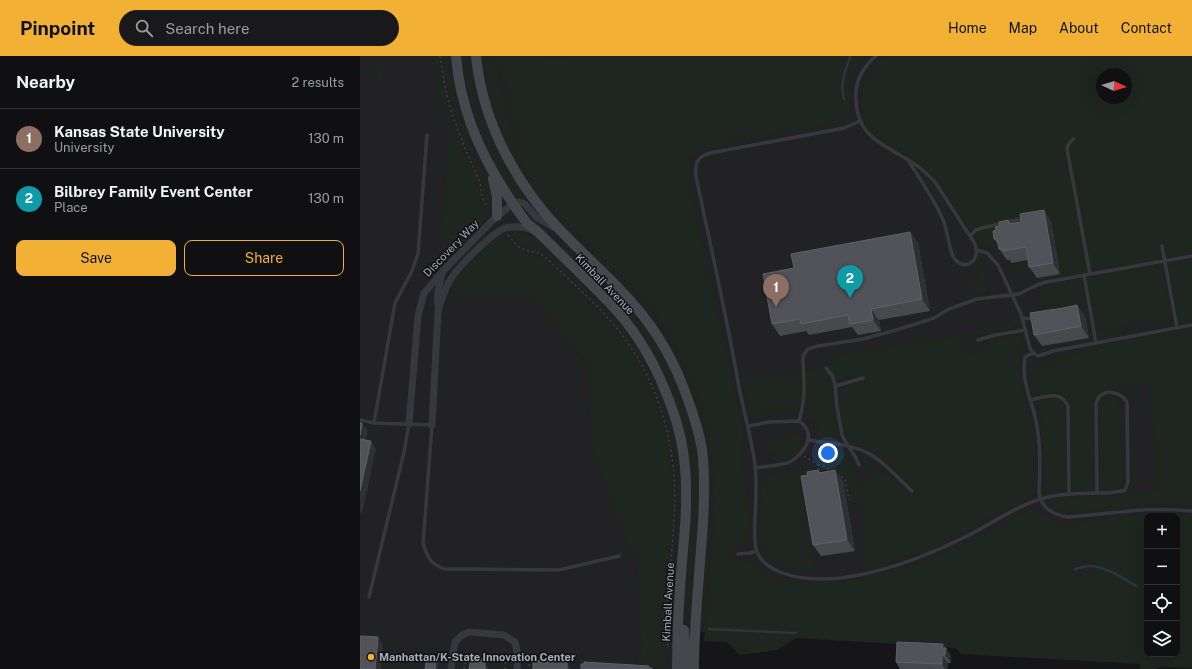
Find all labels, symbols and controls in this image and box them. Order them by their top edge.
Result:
search box [119,10,399,46]
text: Pinpoint [20,17,95,39]
icon: search [133,17,155,39]
text: Search here [165,20,249,37]
text: Home [948,20,987,36]
text: Map [1009,20,1037,36]
text: About [1059,20,1099,36]
text: Contact [1121,20,1172,36]
north arrow [1096,68,1132,104]
text: Nearby [16,72,75,92]
text: 2 results [292,75,344,90]
text: Kansas State University [54,123,225,140]
text: 1 [26,131,32,146]
text: 130 m [308,131,344,146]
text: University [54,140,114,155]
text: Bilbrey Family Event Center [54,183,253,200]
text: 2 [25,191,33,206]
text: 130 m [308,191,344,206]
text: Place [54,200,88,215]
street label: Discovery Way [421,217,481,279]
button: Save [16,240,176,276]
button: Share [184,240,344,276]
street label: Kimball Avenue [573,251,637,317]
pin: 2 [837,265,863,298]
pin: 1 [763,274,789,307]
your location [818,443,838,463]
map controls [1144,513,1180,657]
button: + [1144,513,1180,549]
button: − [1144,549,1180,585]
street label: Kimball Avenue [660,562,676,642]
button: locate [1144,585,1180,621]
button: layers [1144,621,1180,657]
place label: Manhattan/K-State Innovation Center [379,651,576,663]
marker: Manhattan/K-State Innovation Center [366,652,376,662]

